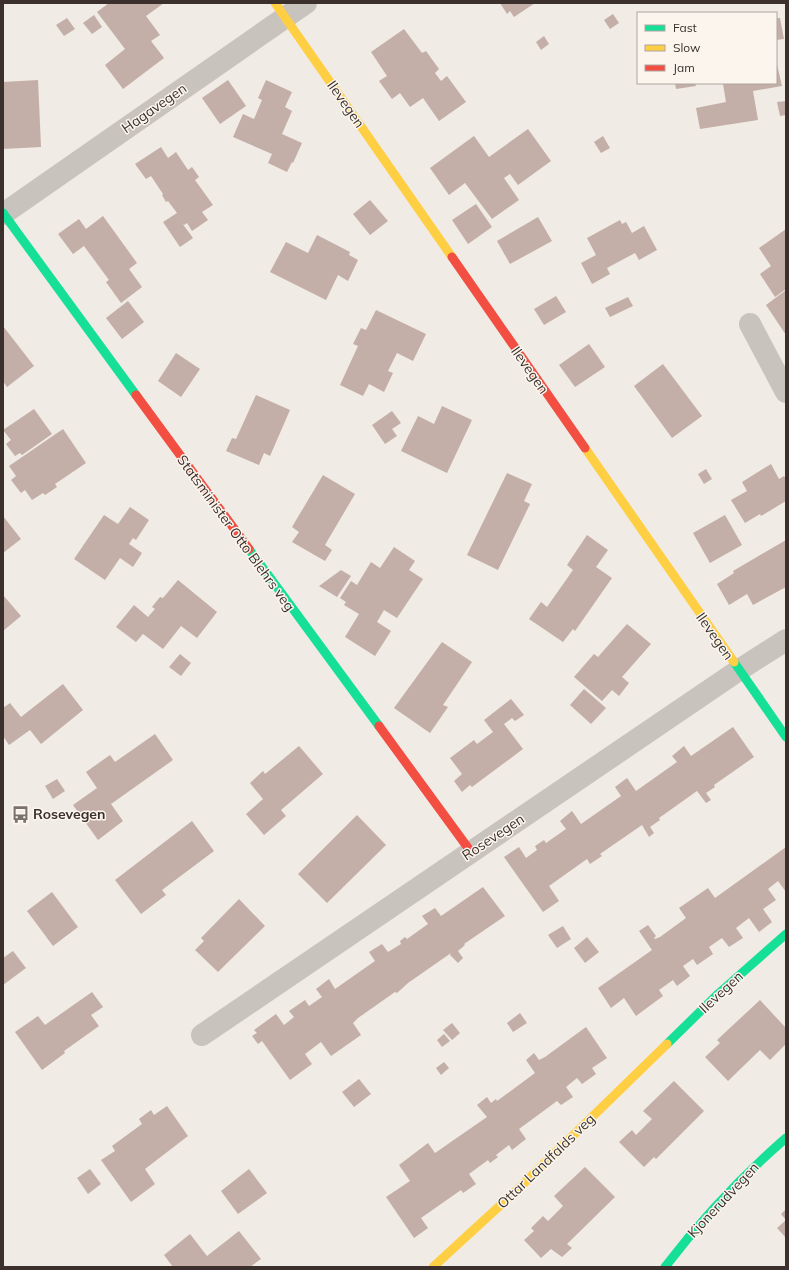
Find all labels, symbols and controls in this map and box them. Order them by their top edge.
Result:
legend [637,12,777,84]
text: Fast [673,20,697,35]
text: Slow [673,40,701,55]
text: Jam [673,60,695,75]
street label: Ilevegen [323,77,369,131]
street label: Hagavegen [118,79,190,137]
street label: Ilevegen [507,343,553,397]
street label: Statsminister Otto Blehrs veg [173,451,299,615]
street label: Ilevegen [692,609,738,663]
bus stop icon: Rosevegen [10,804,30,824]
place label: Rosevegen [33,805,105,823]
street label: Rosevegen [458,810,528,864]
street label: Ilevegen [695,967,747,1017]
street label: Ottar Landfalds veg [493,1110,599,1212]
street label: Kjonerudvegen [683,1158,763,1242]

